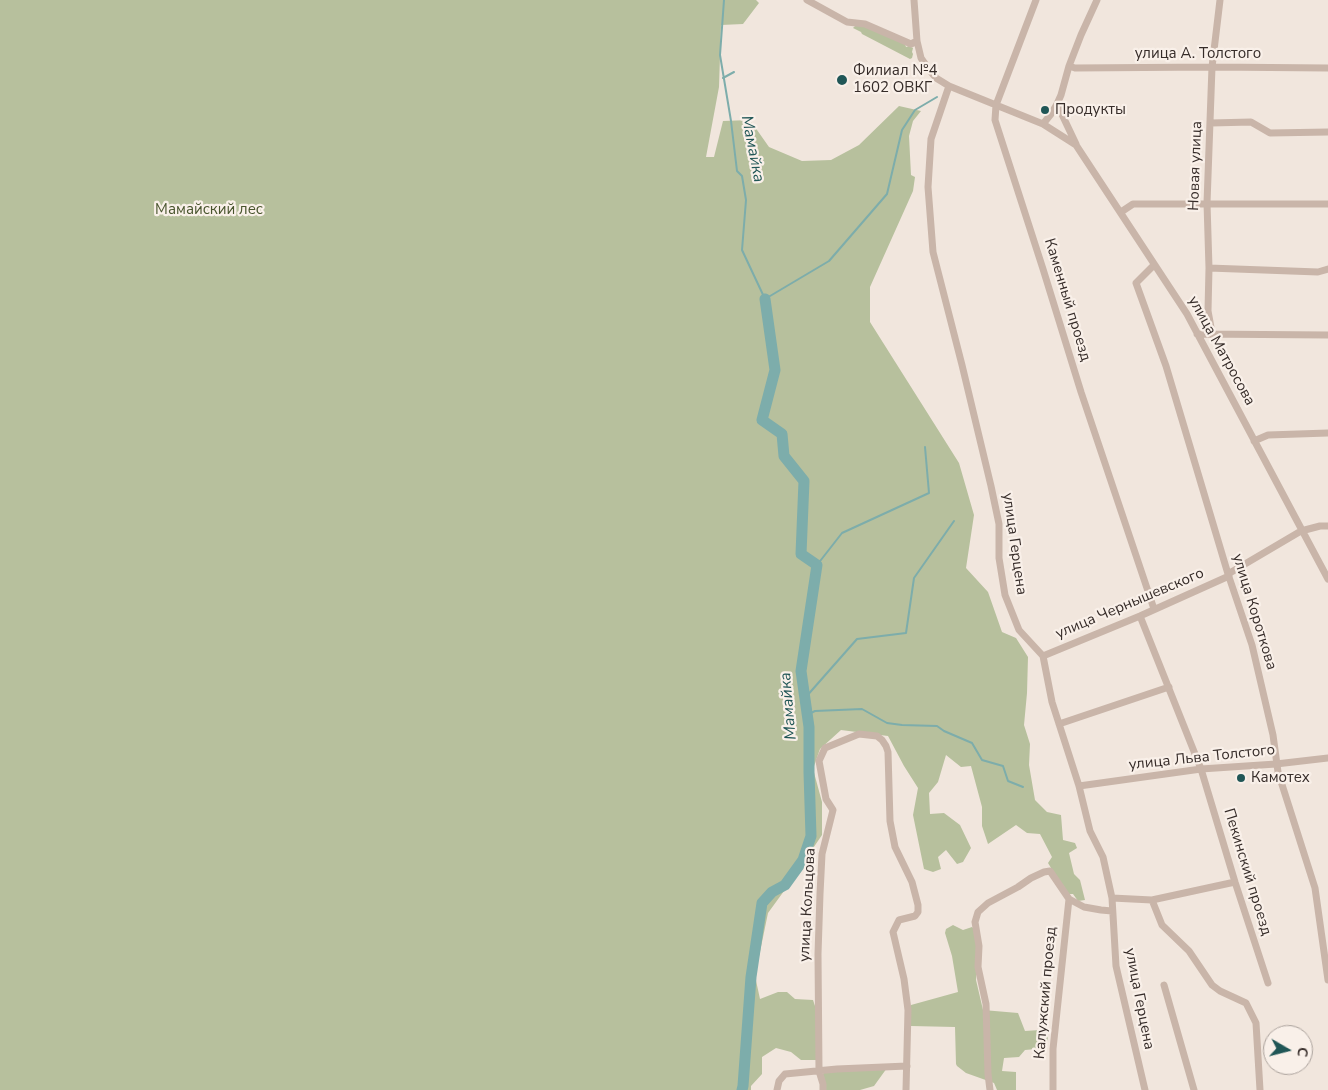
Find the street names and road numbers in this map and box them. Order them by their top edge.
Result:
street label: улица А. Толстого [1135,45,1261,63]
street label: Новая улица [1185,121,1207,211]
street label: Каменный проезд [1040,236,1094,364]
street label: улица Матросова [1183,293,1259,409]
street label: улица Герцена [998,492,1030,596]
street label: улица Короткова [1228,552,1280,672]
street label: улица Чернышевского [1053,565,1207,643]
street label: улица Льва Толстого [1128,741,1276,775]
street label: Пекинский проезд [1219,806,1275,938]
street label: улица Кольцова [796,848,820,962]
street label: Калужский проезд [1031,926,1061,1060]
street label: улица Герцена [1120,947,1158,1051]

